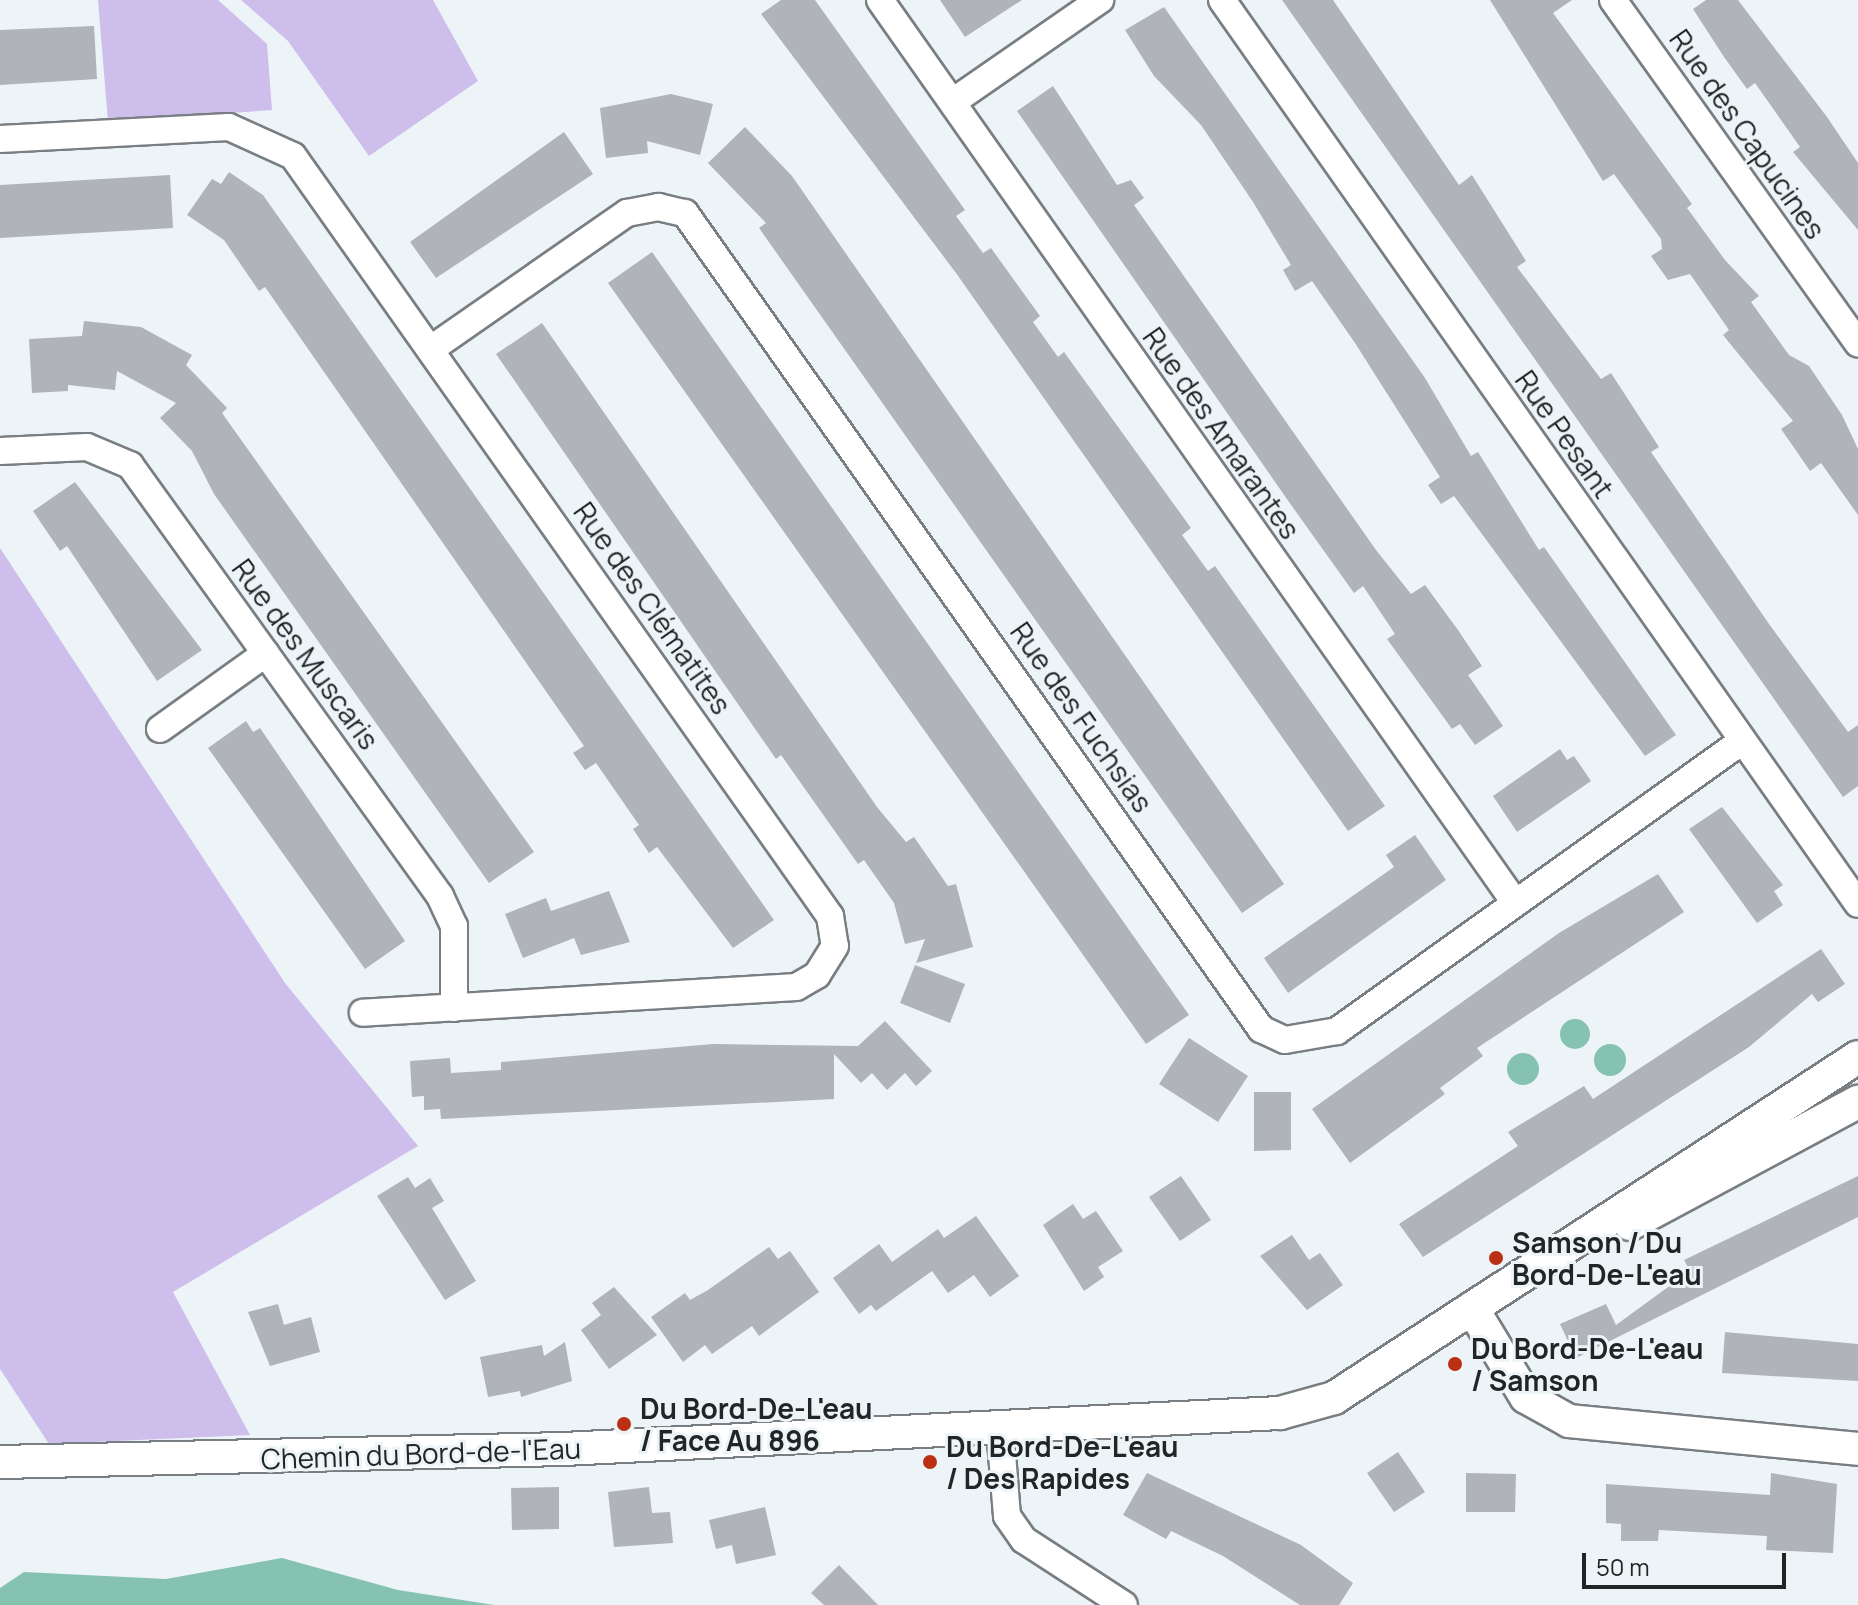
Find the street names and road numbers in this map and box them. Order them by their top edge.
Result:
street label: Rue des Capucines [1663,23,1833,245]
street label: Rue des Amarantes [1137,321,1307,545]
street label: Rue Pesant [1509,364,1621,504]
street label: Rue des Clématites [567,496,739,720]
street label: Rue des Muscaris [226,552,386,756]
street label: Rue des Fuchsias [1004,616,1160,818]
street label: Chemin du Bord-de-l'Eau [260,1431,582,1475]

